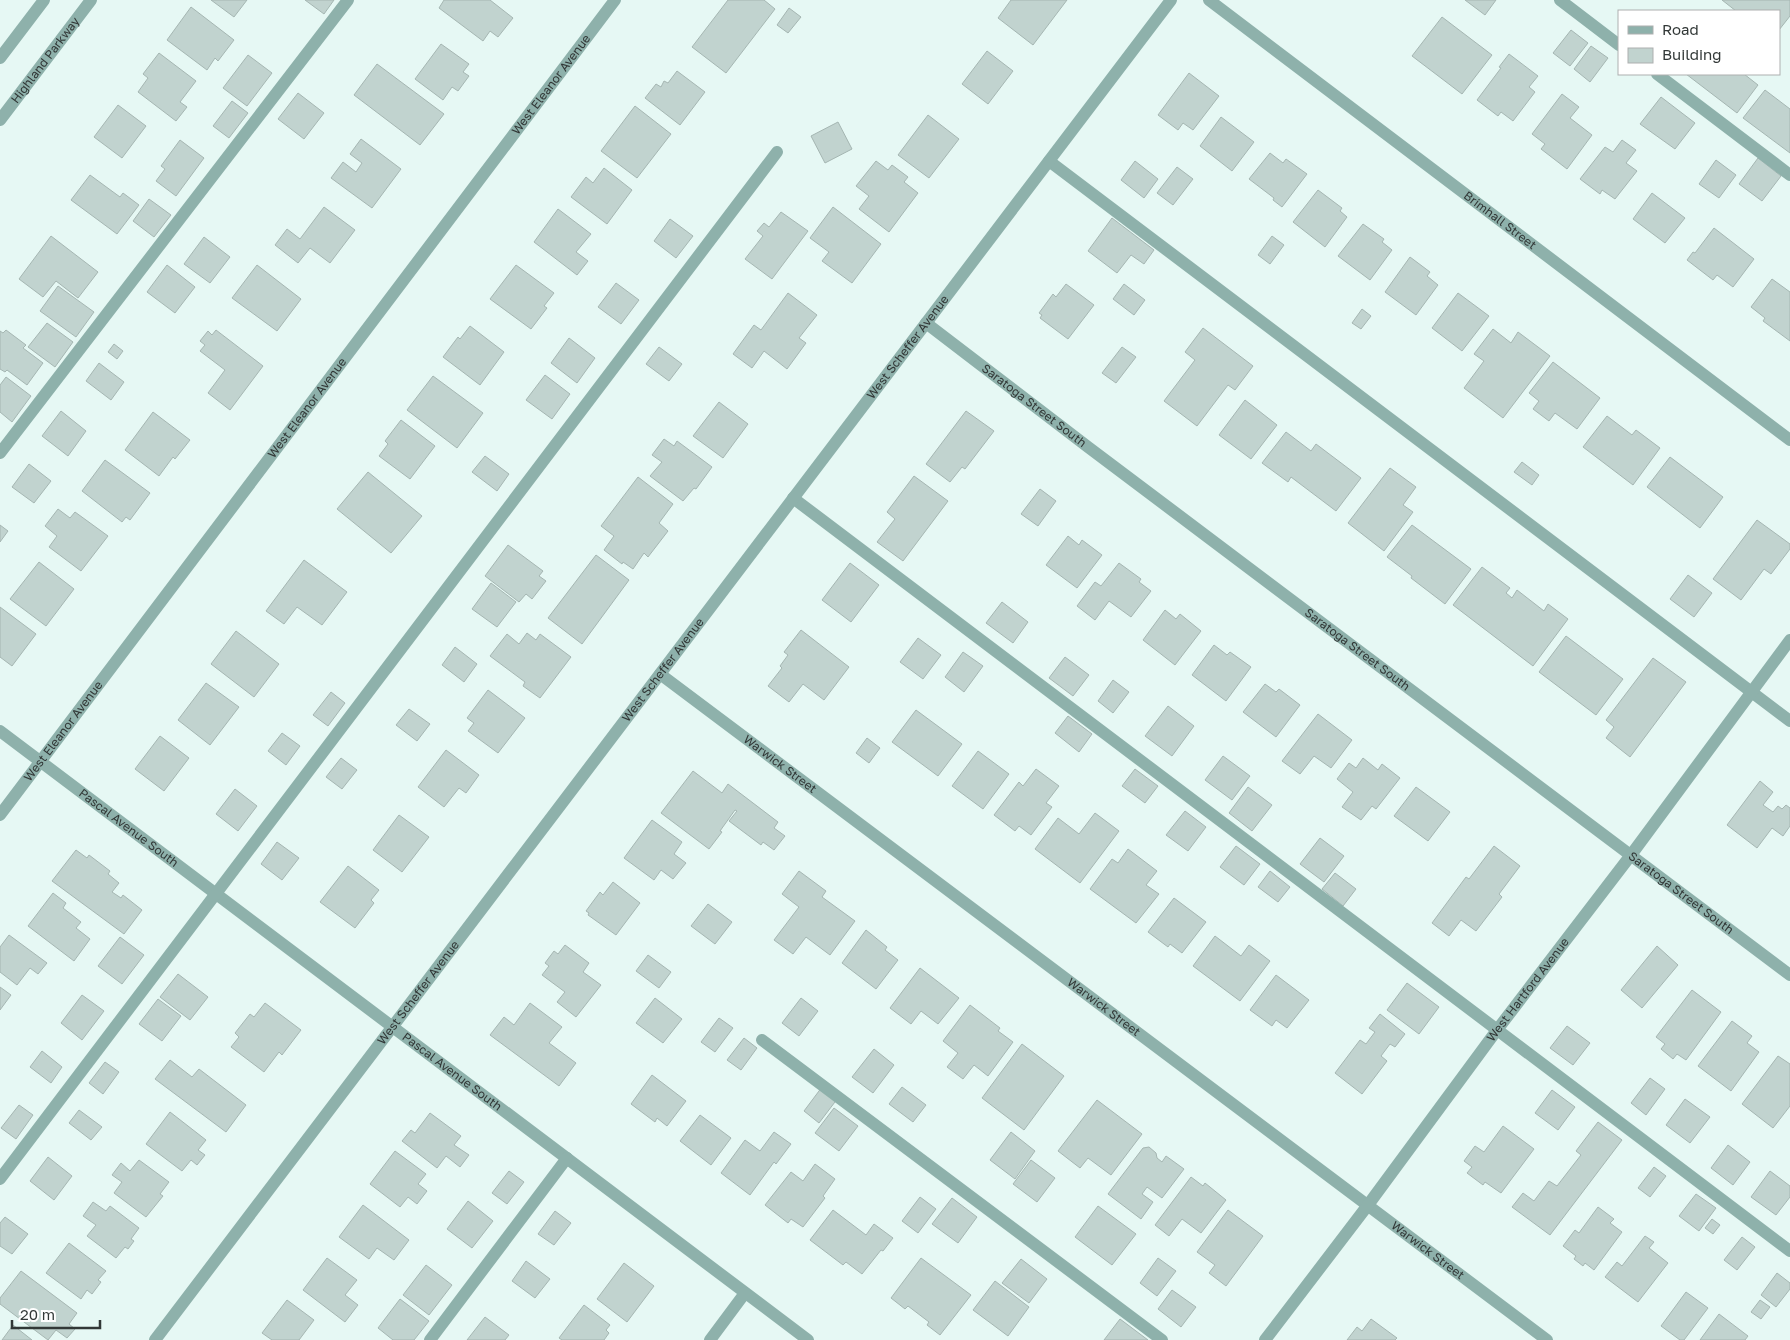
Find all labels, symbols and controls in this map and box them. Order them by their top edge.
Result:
legend [1618,10,1780,75]
street label: Highland Parkway [7,14,83,106]
text: Road [1662,20,1699,38]
street label: West Eleanor Avenue [508,31,593,137]
text: Building [1662,45,1722,63]
street label: Brimhall Street [1461,188,1540,252]
street label: West Scheffer Avenue [863,292,952,402]
street label: West Eleanor Avenue [264,354,349,461]
street label: Saratoga Street South [979,360,1090,450]
street label: Saratoga Street South [1302,605,1413,694]
street label: West Scheffer Avenue [619,615,707,724]
street label: West Eleanor Avenue [20,678,106,784]
street label: Warwick Street [741,731,820,796]
street label: Pascal Avenue South [76,785,182,870]
street label: Saratoga Street South [1626,848,1737,937]
street label: West Hartford Avenue [1483,934,1572,1044]
street label: West Scheffer Avenue [374,937,462,1047]
street label: Warwick Street [1065,975,1144,1039]
street label: Pascal Avenue South [400,1029,505,1114]
street label: Warwick Street [1388,1218,1468,1282]
scale bar [12,1298,100,1330]
text: 20 m [20,1305,55,1323]

